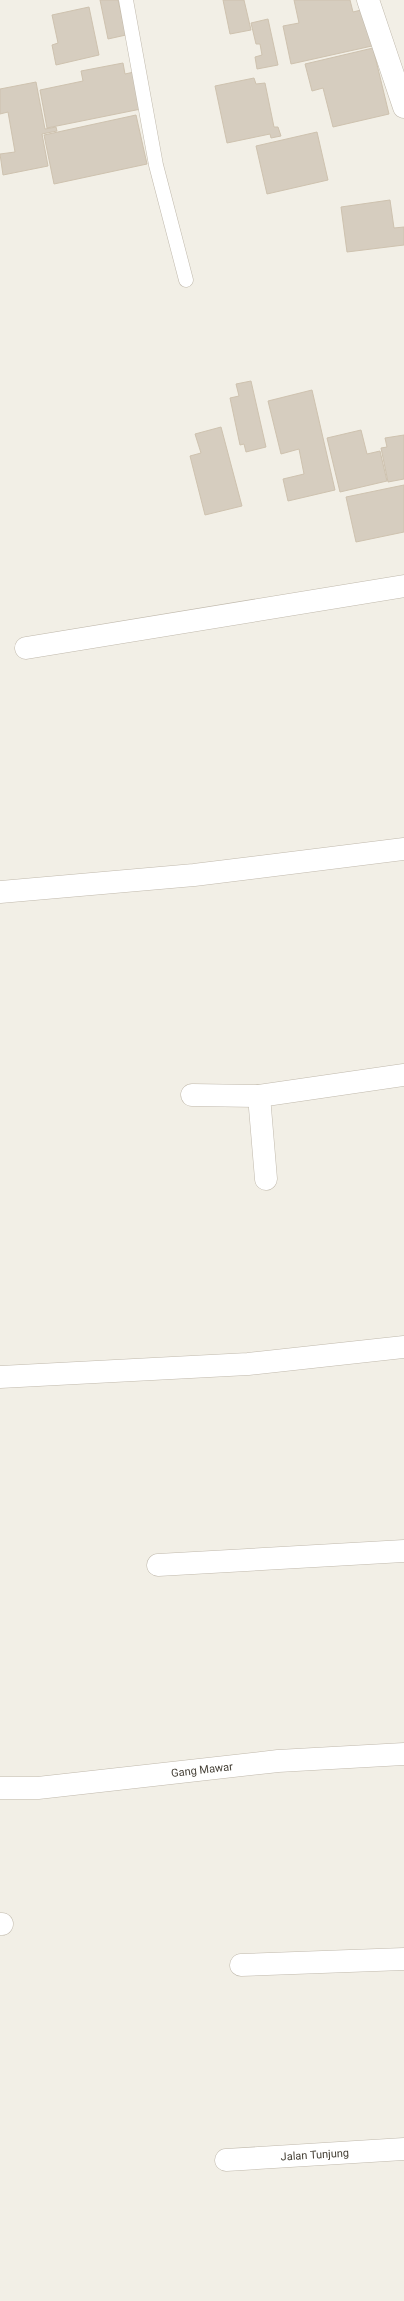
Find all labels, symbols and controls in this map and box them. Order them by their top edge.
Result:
street label: Gang Mawar [170,1760,234,1780]
street label: Jalan Tunjung [280,2146,349,2164]

